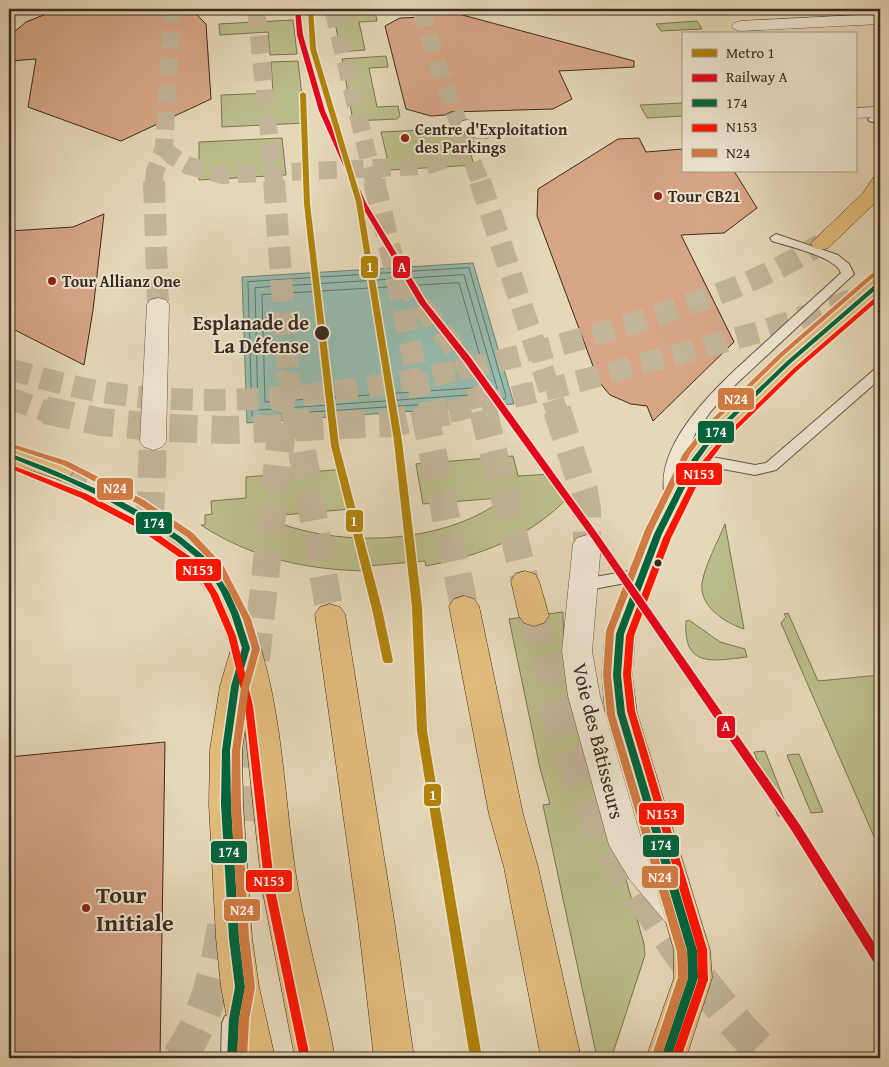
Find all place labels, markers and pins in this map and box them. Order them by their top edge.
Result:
place label: Centre d'Exploitation des Parkings [415,117,568,159]
marker: Centre d'Exploitation des Parkings [399,132,411,144]
place label: Tour CB21 [668,184,741,208]
marker: Tour CB21 [652,190,664,202]
place label: Tour Allianz One [62,269,181,293]
marker: Tour Allianz One [46,275,58,287]
place label: Esplanade de La Défense [193,308,309,360]
marker: Esplanade de La Défense [313,324,331,342]
unlabelled marker [653,558,663,568]
place label: Tour Initiale [96,877,174,940]
marker: Tour Initiale [80,902,92,914]

